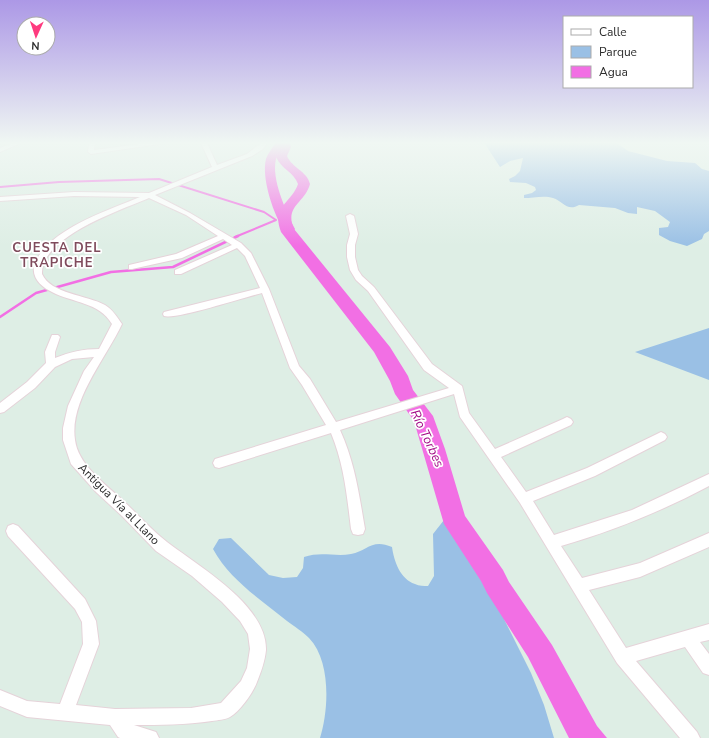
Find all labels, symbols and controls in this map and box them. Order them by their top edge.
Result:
north arrow [16,16,56,56]
legend [563,16,693,88]
text: Calle [599,24,627,40]
text: N [31,38,40,53]
text: Parque [599,44,637,60]
text: Agua [599,64,628,80]
district label: CUESTA DEL TRAPICHE [12,239,102,272]
water label: Río Torbes [406,407,448,470]
street label: Antigua Vía al Llano [75,460,163,548]

